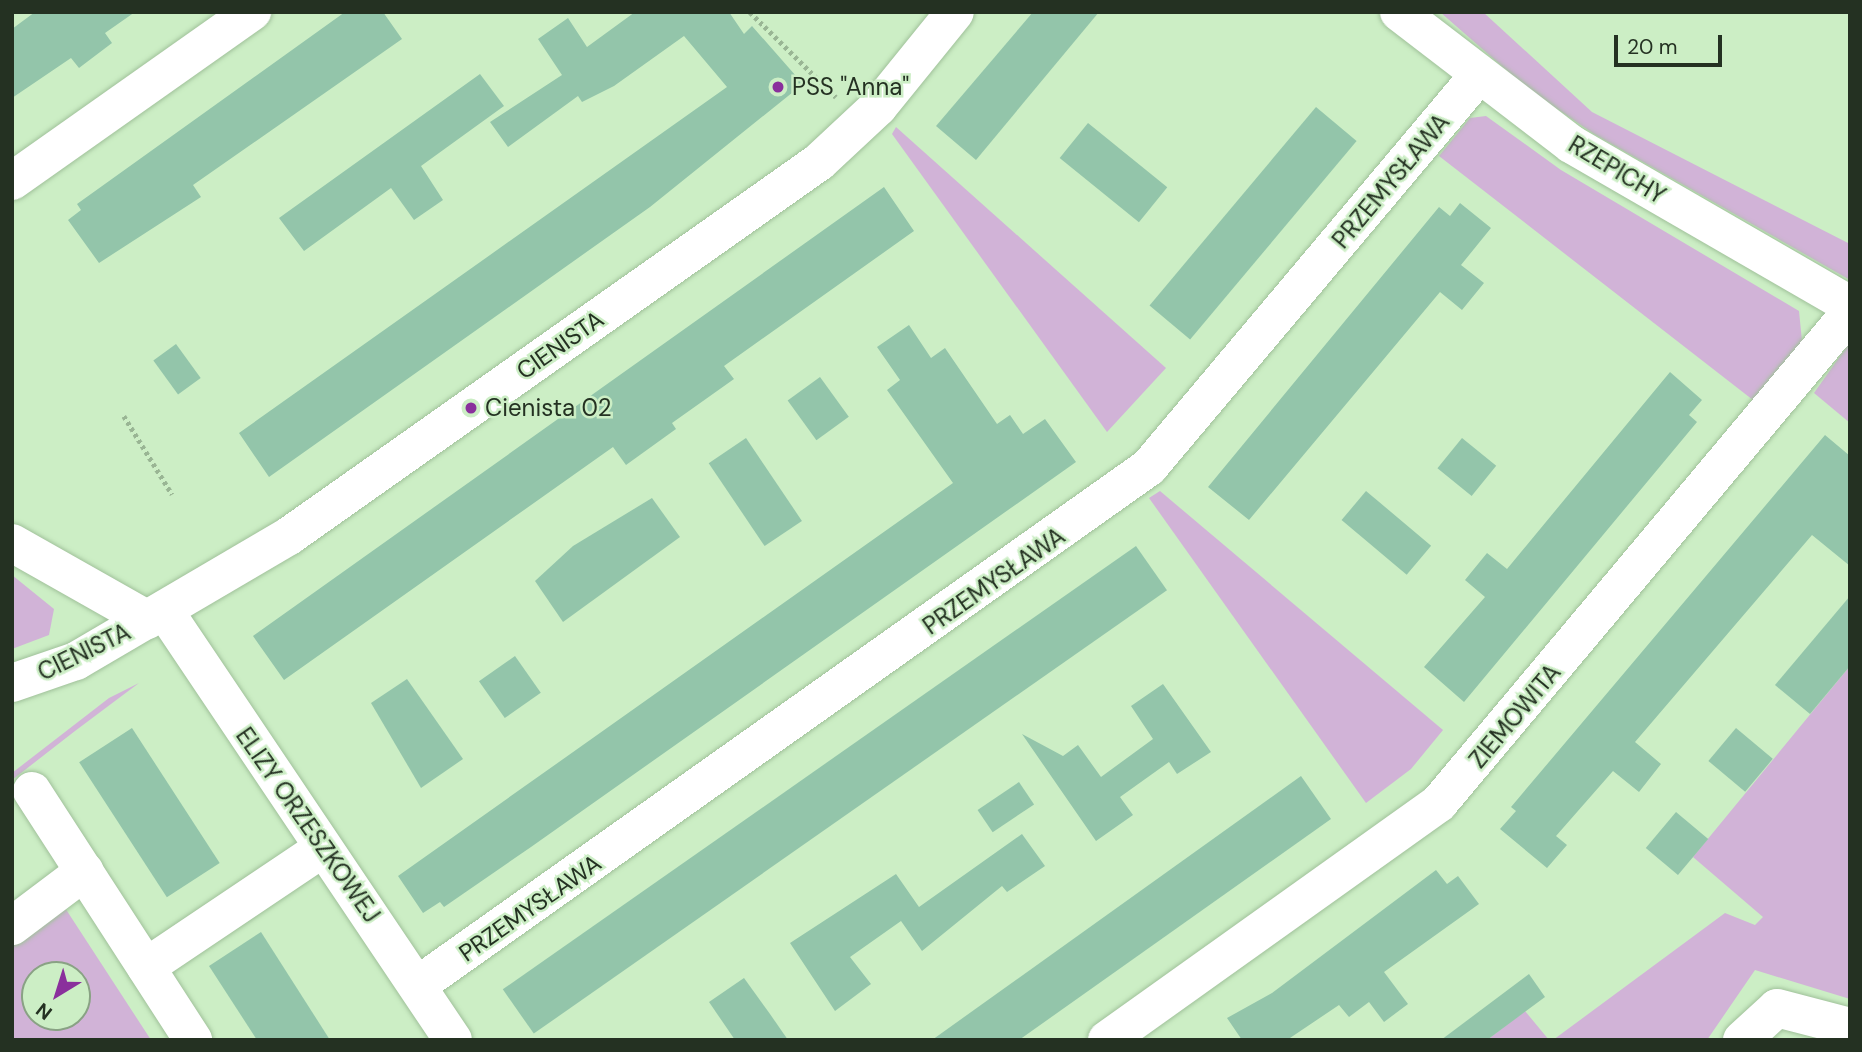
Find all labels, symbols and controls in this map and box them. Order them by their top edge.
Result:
scale bar [1617,21,1726,65]
text: 20 m [1627,33,1678,61]
place label: PSS "Anna" [792,73,909,101]
marker: PSS "Anna" [770,79,786,95]
street label: PRZEMYSŁAWA [1326,108,1456,254]
street label: RZEPICHY [1563,130,1671,210]
street label: CIENISTA [511,305,609,385]
place label: Cienista 02 [485,394,612,422]
marker: Cienista 02 [463,400,479,416]
street label: PRZEMYSŁAWA [917,521,1071,641]
street label: CIENISTA [33,617,135,687]
street label: ZIEMOWITA [1463,658,1567,774]
street label: ELIZY ORZESZKOWEJ [230,722,386,928]
street label: PRZEMYSŁAWA [453,848,607,968]
north arrow [21,961,91,1031]
text: N [31,997,57,1025]

